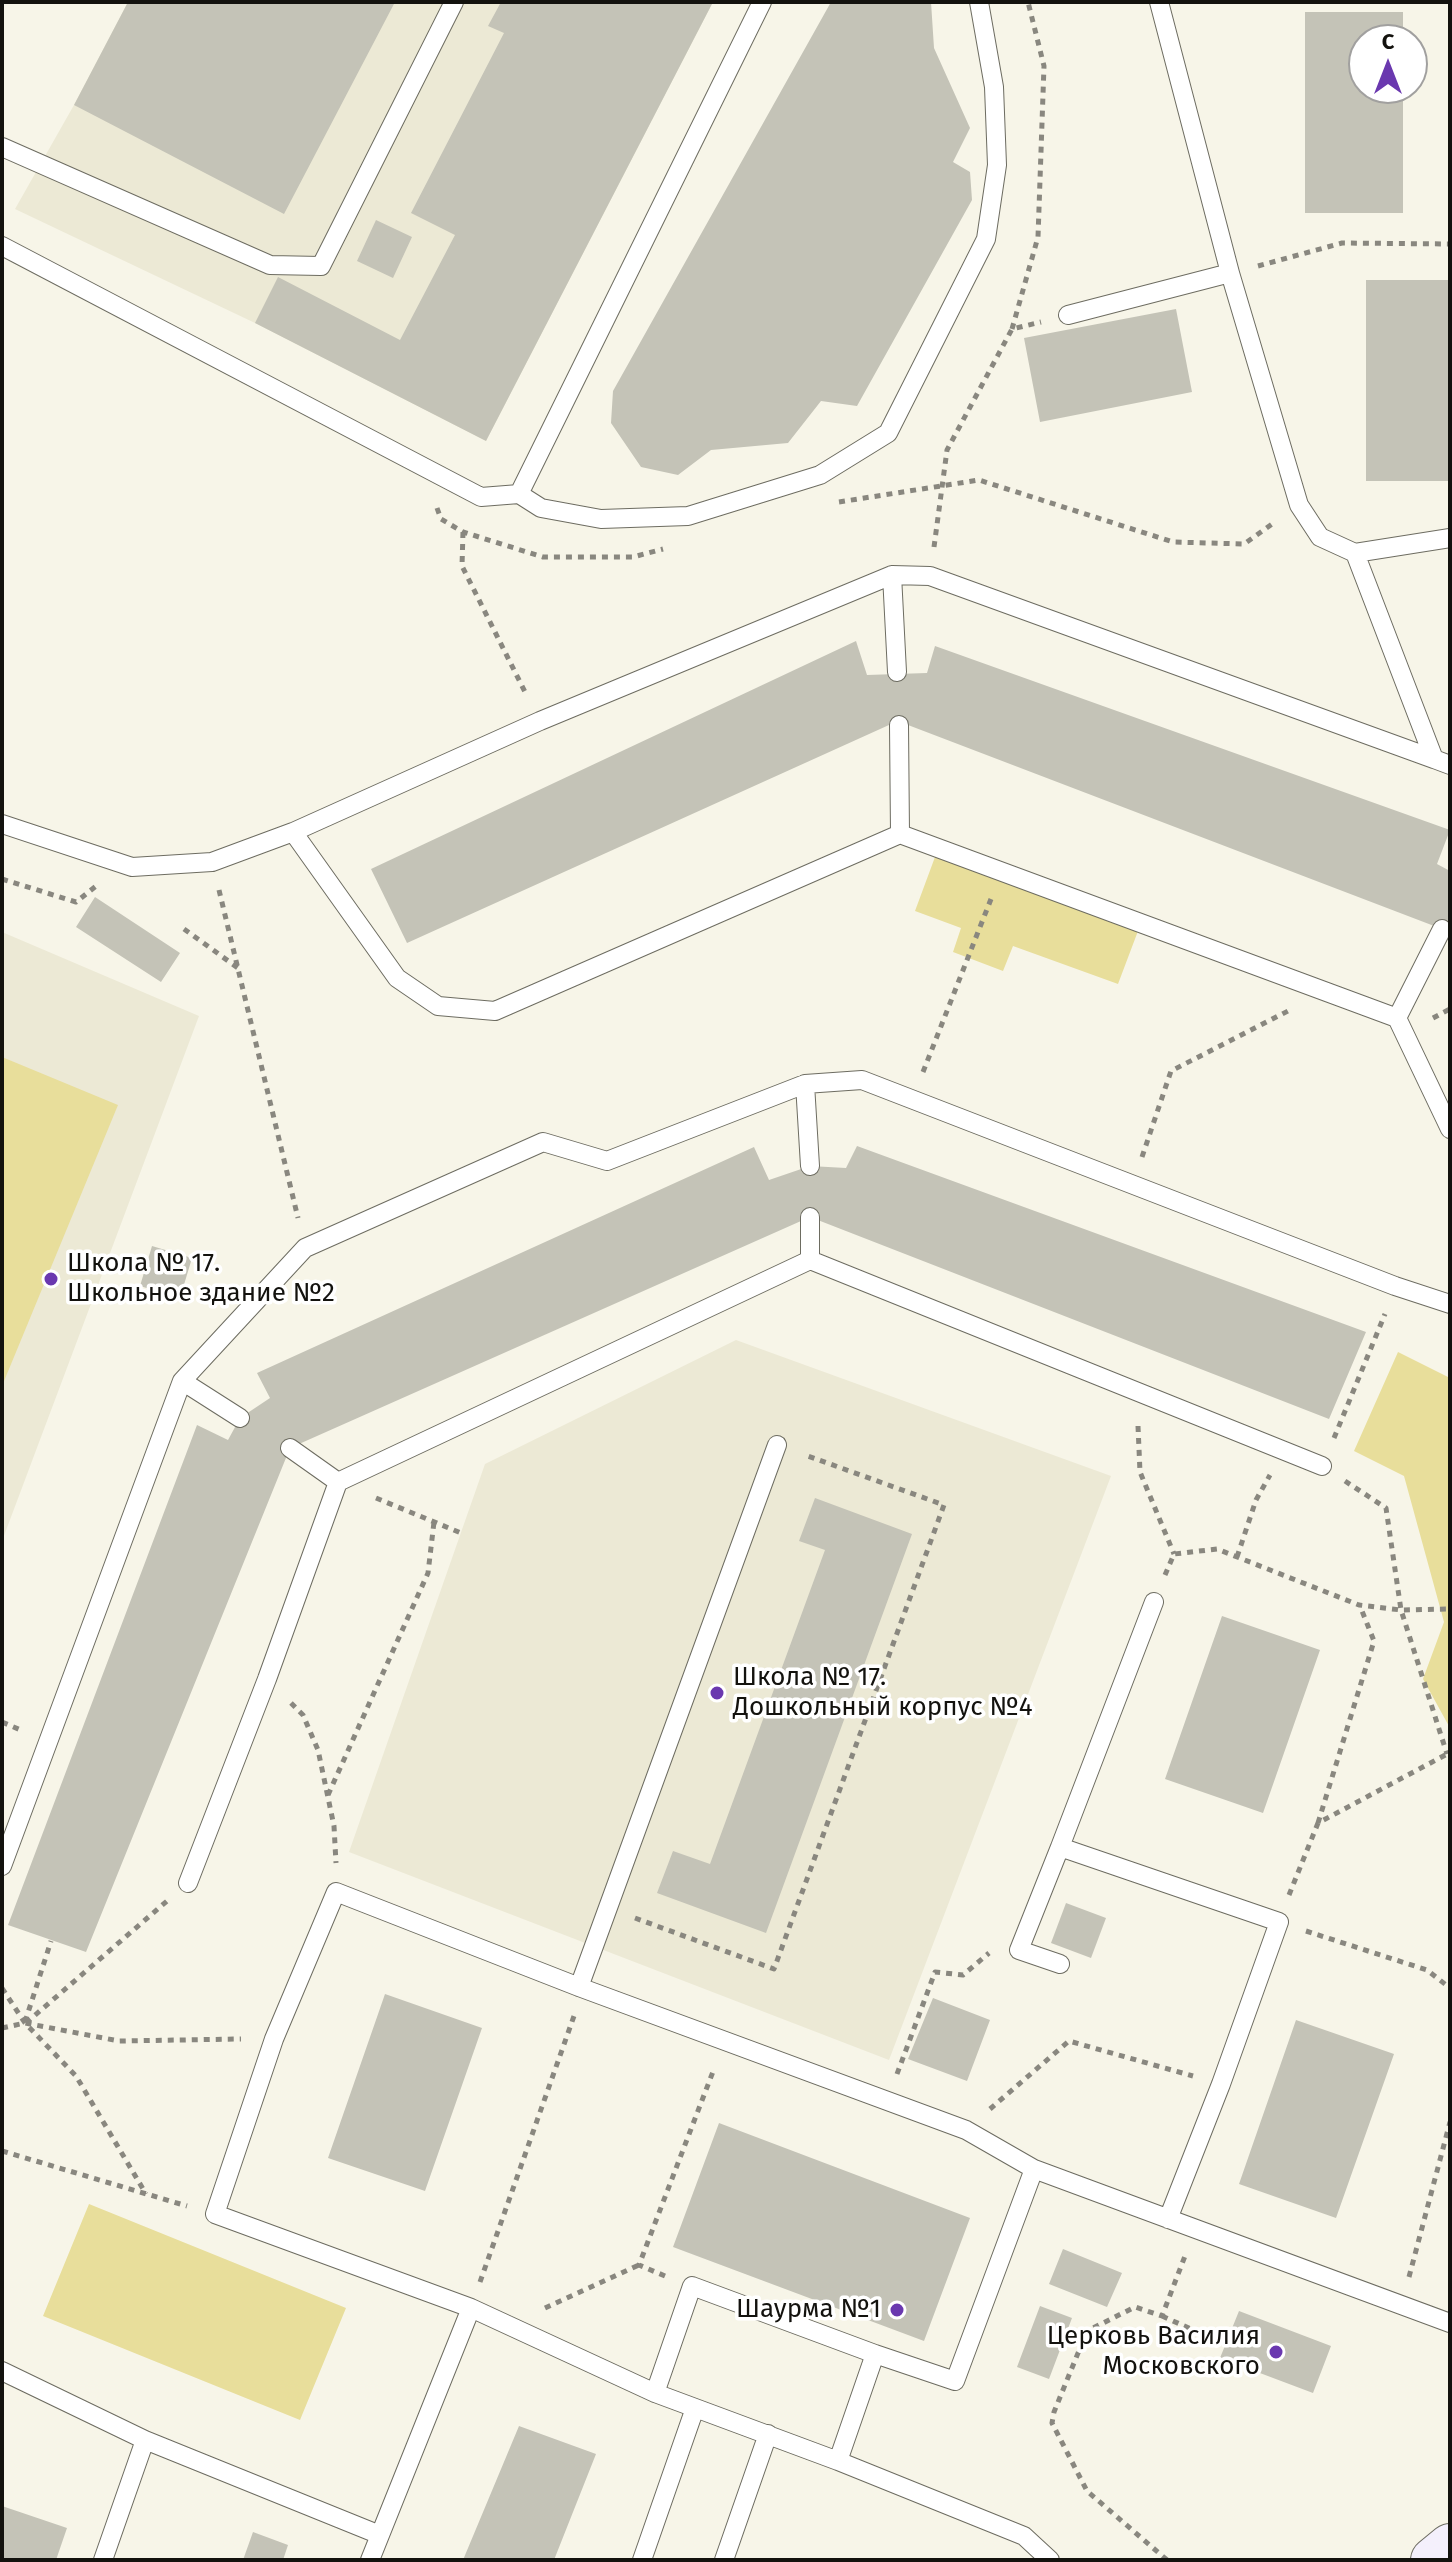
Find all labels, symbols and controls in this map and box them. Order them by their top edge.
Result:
north arrow [1348,24,1428,104]
text: С [1382,28,1394,55]
place label: Школа № 17. Школьное здание №2 [67,1248,335,1310]
marker: Школа № 17. Школьное здание №2 [42,1270,60,1288]
place label: Школа № 17. Дошкольный корпус №4 [733,1662,1033,1724]
marker: Школа № 17. Дошкольный корпус №4 [708,1684,726,1702]
place label: Шаурма №1 [736,2294,881,2326]
marker: Шаурма №1 [888,2301,906,2319]
place label: Церковь Василия Московского [1047,2321,1260,2382]
marker: Церковь Василия Московского [1267,2343,1285,2361]

